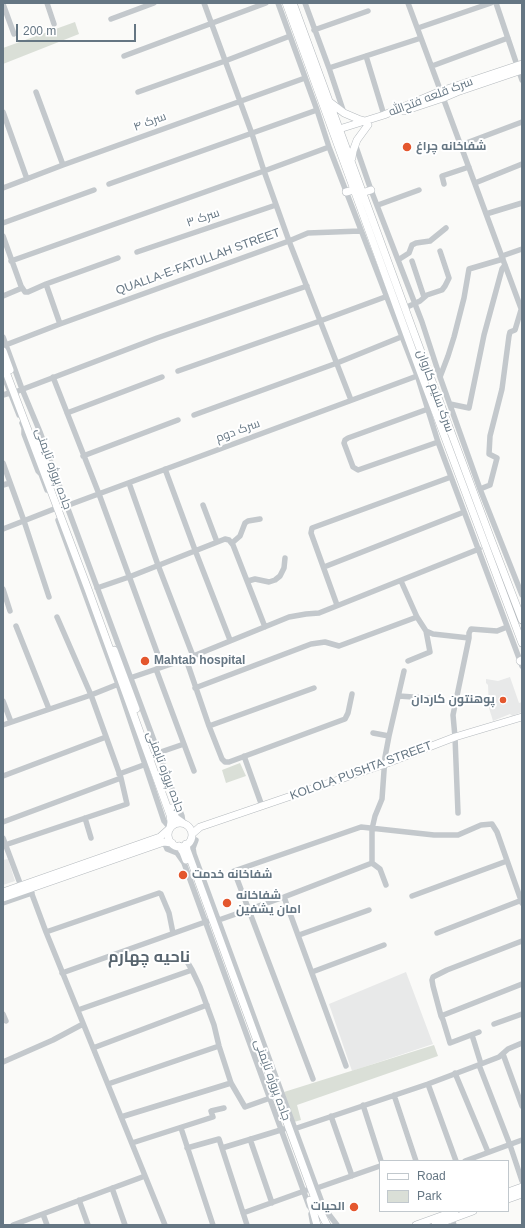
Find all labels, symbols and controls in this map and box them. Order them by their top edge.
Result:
scale bar [18,16,138,42]
text: 200 m [23,24,56,38]
street label: سرک قلعه فتح‌الله [387,74,475,120]
street label: سرک ۴ [132,109,168,135]
place label: شفاخانه چراغ [416,140,486,154]
marker: شفاخانه چراغ [401,141,413,153]
street label: سرک ۳ [184,206,222,230]
street label: QUALLA-E-FATULLAH STREET [114,226,282,298]
street label: سرک سلیم کاروان [413,348,457,434]
street label: سرک دوم [214,416,262,446]
street label: جاده پروژه تایمنی [32,426,74,512]
place label: Mahtab hospital [154,654,245,668]
marker: Mahtab hospital [139,655,151,667]
place label: پوهنتون کاردان [411,693,495,707]
marker: پوهنتون کاردان [498,695,508,705]
street label: جاده پروژه تایمنی [143,730,187,814]
street label: KOLOLA PUSHTA STREET [288,739,434,803]
place label: شفاخانه خدمت [192,868,272,882]
marker: شفاخانه خدمت [177,869,189,881]
place label: شفاخانه امان یشفین [236,889,301,917]
marker: شفاخانه امان یشفین [221,897,233,909]
district label: ناحیه چهارم [108,948,190,968]
street label: جاده پروژه تایمنی [251,1037,293,1123]
legend [379,1160,509,1212]
text: Road [417,1169,446,1183]
text: Park [417,1189,442,1203]
place label: الحیات [311,1200,345,1214]
marker: الحیات [348,1201,360,1213]

